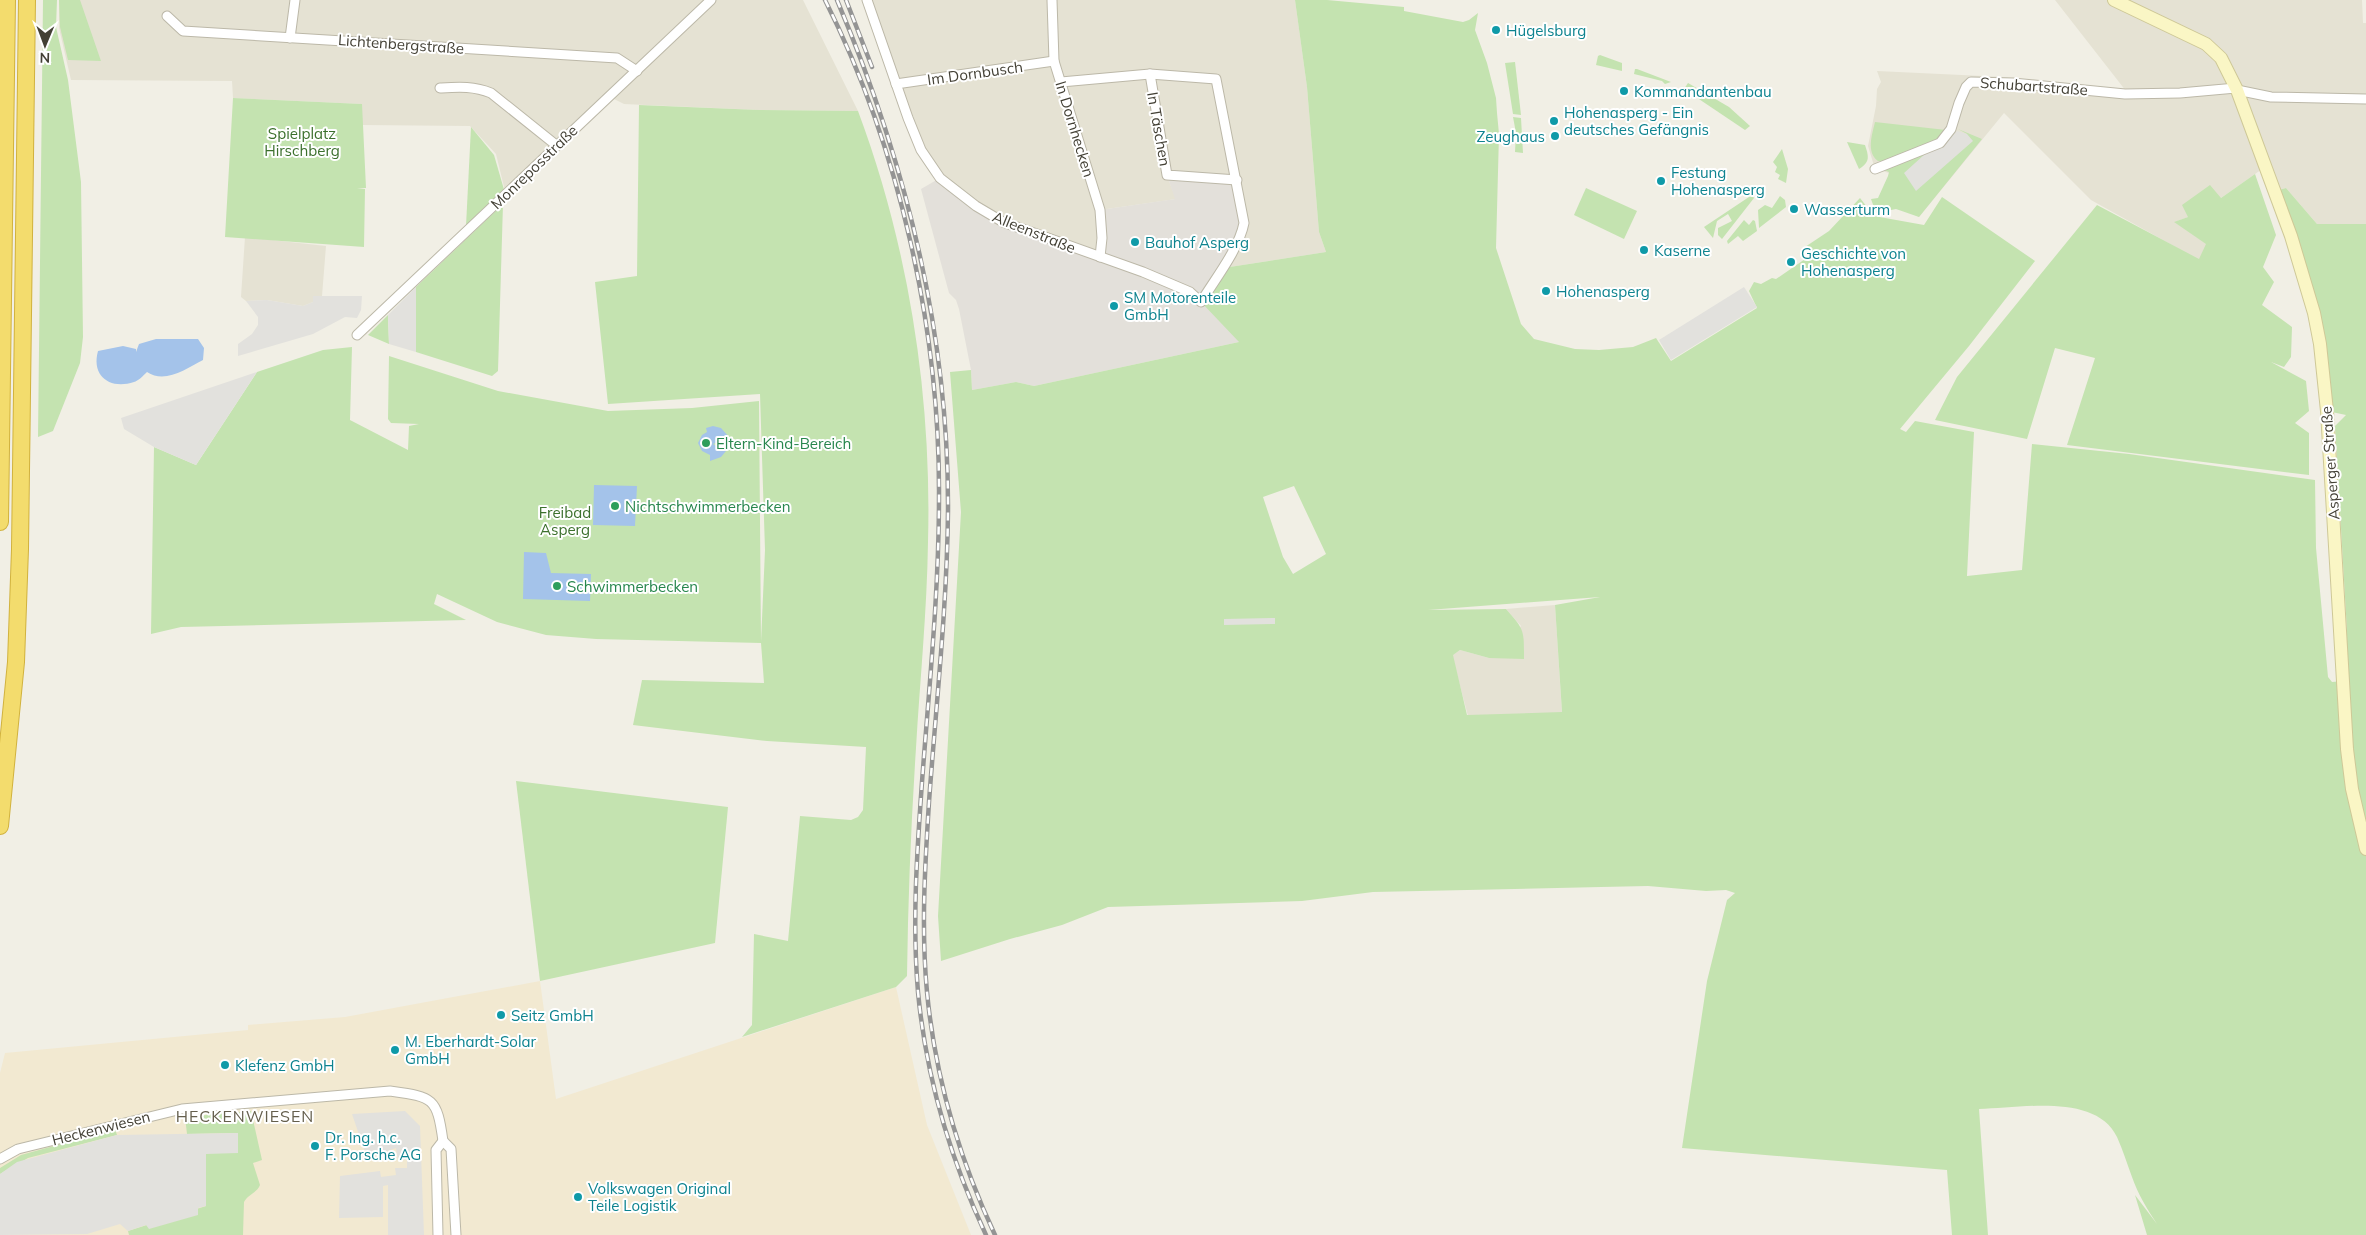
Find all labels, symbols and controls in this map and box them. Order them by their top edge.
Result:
north arrow [20,20,70,70]
place label: Hügelsburg [1506,21,1586,40]
marker: Hügelsburg [1490,24,1502,36]
street label: Lichtenbergstraße [337,30,465,58]
text: N [39,49,50,67]
street label: Im Dornbusch [926,57,1024,89]
street label: Schubartstraße [1979,73,2089,99]
street label: In Dornhecken [1051,79,1099,179]
place label: Kommandantenbau [1634,82,1772,101]
marker: Kommandantenbau [1618,85,1630,97]
street label: In Täschen [1143,90,1175,168]
place label: Hohenasperg - Ein deutsches Gefängnis [1564,103,1709,139]
marker: Hohenasperg - Ein deutsches Gefängnis [1548,115,1560,127]
street label: Monreposstraße [487,121,581,213]
park label: Spielplatz Hirschberg [264,124,340,160]
place label: Zeughaus [1477,127,1545,146]
marker: Zeughaus [1549,130,1561,142]
place label: Festung Hohenasperg [1671,163,1765,199]
marker: Festung Hohenasperg [1655,175,1667,187]
place label: Wasserturm [1804,200,1890,219]
marker: Wasserturm [1788,203,1800,215]
street label: Alleenstraße [990,207,1078,257]
place label: Bauhof Asperg [1145,233,1249,252]
marker: Bauhof Asperg [1129,236,1141,248]
place label: Kaserne [1654,241,1711,260]
marker: Kaserne [1638,244,1650,256]
place label: Geschichte von Hohenasperg [1801,244,1906,280]
marker: Geschichte von Hohenasperg [1785,256,1797,268]
place label: Hohenasperg [1556,282,1650,301]
marker: Hohenasperg [1540,285,1552,297]
place label: SM Motorenteile GmbH [1124,288,1236,324]
marker: SM Motorenteile GmbH [1108,300,1120,312]
street label: Asperger Straße [2317,405,2343,521]
place label: Eltern-Kind-Bereich [716,434,851,453]
marker: Eltern-Kind-Bereich [700,437,712,449]
place label: Nichtschwimmerbecken [625,497,790,516]
marker: Nichtschwimmerbecken [609,500,621,512]
park label: Freibad Asperg [539,503,591,539]
place label: Schwimmerbecken [567,577,698,596]
marker: Schwimmerbecken [551,580,563,592]
place label: Seitz GmbH [511,1006,594,1025]
marker: Seitz GmbH [495,1009,507,1021]
place label: M. Eberhardt-Solar GmbH [405,1032,536,1068]
marker: M. Eberhardt-Solar GmbH [389,1044,401,1056]
place label: Klefenz GmbH [235,1056,334,1075]
marker: Klefenz GmbH [219,1059,231,1071]
district label: HECKENWIESEN [176,1106,314,1126]
street label: Heckenwiesen [50,1107,152,1149]
place label: Dr. Ing. h.c. F. Porsche AG [325,1128,421,1164]
marker: Dr. Ing. h.c. F. Porsche AG [309,1140,321,1152]
place label: Volkswagen Original Teile Logistik [588,1179,731,1215]
marker: Volkswagen Original Teile Logistik [572,1191,584,1203]

